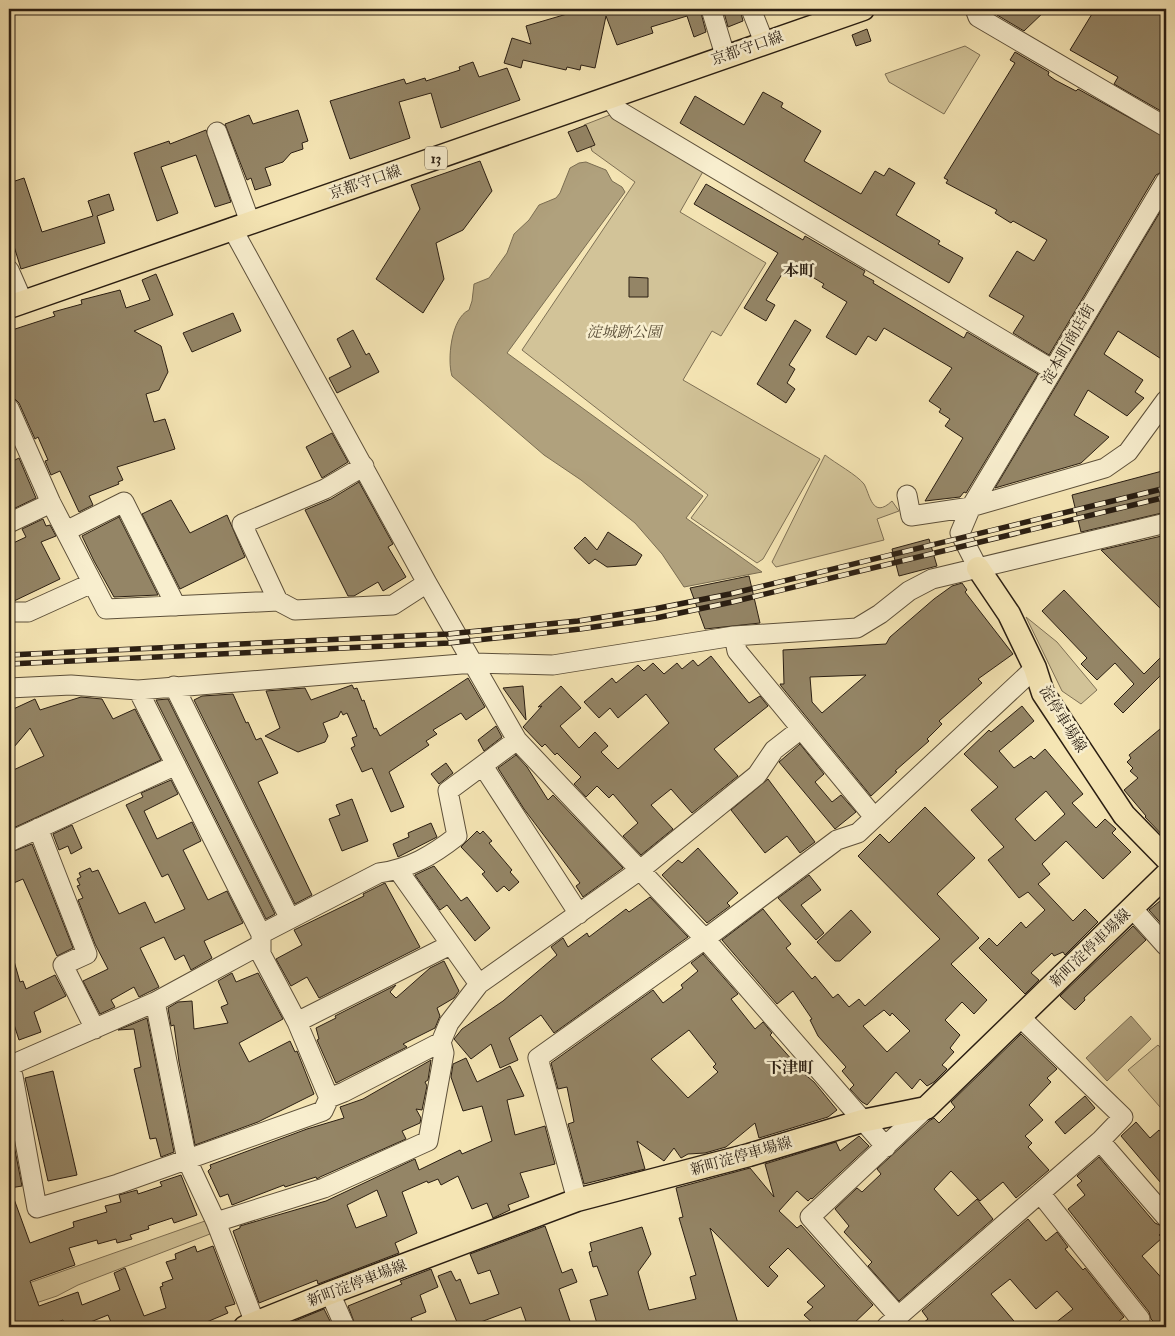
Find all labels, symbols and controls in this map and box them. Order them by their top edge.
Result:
street label: 京都守口線 [709,27,786,70]
road number: 13 [425,146,447,170]
street label: 京都守口線 [327,161,404,204]
district label: 本町 [783,261,815,281]
street label: 淀本町商店街 [1038,301,1099,388]
park label: 淀城跡公園 [586,323,664,342]
street label: 淀停車場線 [1035,682,1091,756]
street label: 新町淀停車場線 [1046,905,1135,992]
district label: 下津町 [766,1058,814,1078]
street label: 新町淀停車場線 [688,1133,794,1180]
street label: 新町淀停車場線 [305,1256,410,1311]

